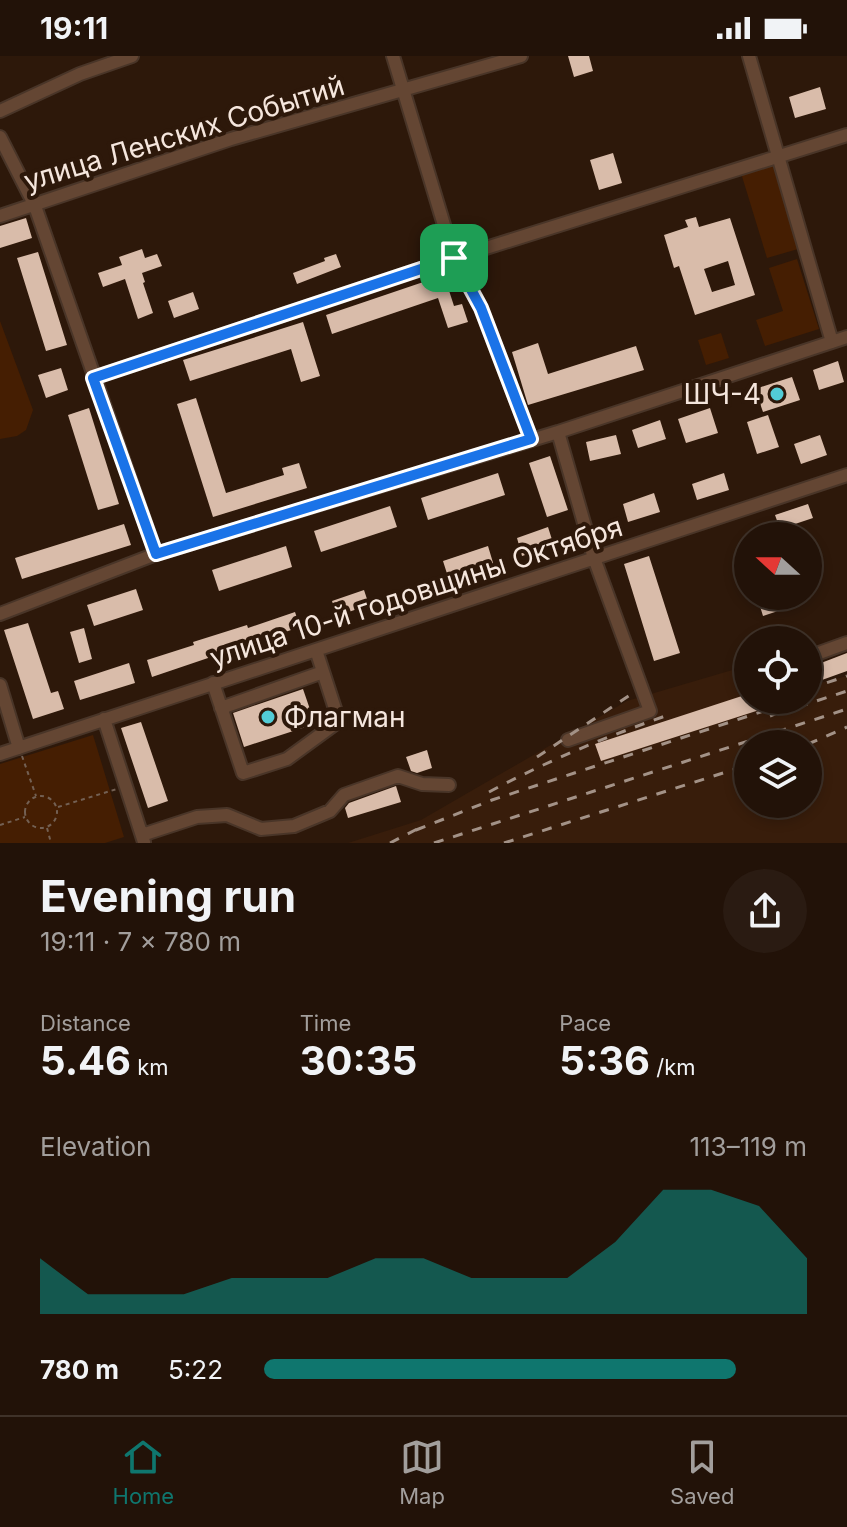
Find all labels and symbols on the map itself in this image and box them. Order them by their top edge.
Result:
street label: улица Ленских Событий [20,68,348,198]
pin [420,224,488,292]
place label: ШЧ-4 [684,377,761,411]
marker: ШЧ-4 [768,385,786,403]
street label: улица 10-й годовщины Октября [205,509,627,675]
north arrow [734,522,822,610]
place label: Флагман [284,700,406,734]
marker: Флагман [259,708,277,726]

